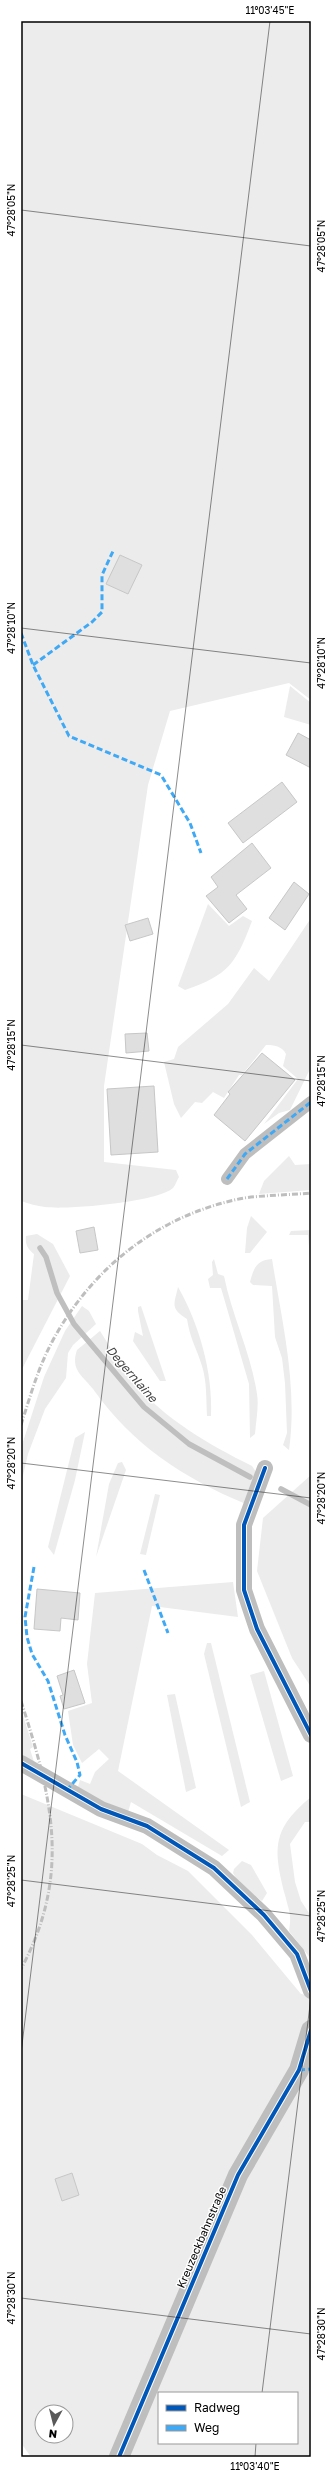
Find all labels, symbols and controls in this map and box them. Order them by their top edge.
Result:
text: 11°03'45"E [246,4,294,16]
text: 47°28'05"N [5,184,17,236]
text: 47°28'05"N [315,220,327,272]
text: 47°28'10"N [5,602,17,654]
text: 47°28'10"N [315,637,327,689]
text: 47°28'15"N [5,1019,17,1071]
text: 47°28'15"N [315,1055,327,1107]
water label: Degernlaine [103,1343,161,1406]
text: 47°28'20"N [5,1437,17,1489]
text: 47°28'20"N [315,1472,327,1524]
text: 47°28'25"N [5,1855,17,1907]
text: 47°28'25"N [315,1890,327,1942]
street label: Kreuzeckbahnstraße [174,2184,228,2290]
text: 47°28'30"N [5,2272,17,2324]
text: 47°28'30"N [315,2308,327,2360]
legend [158,2392,298,2444]
text: Radweg [194,2400,240,2415]
north arrow [34,2404,74,2444]
text: Weg [194,2420,219,2435]
text: N [48,2427,58,2441]
text: 11°03'40"E [230,2460,280,2472]

